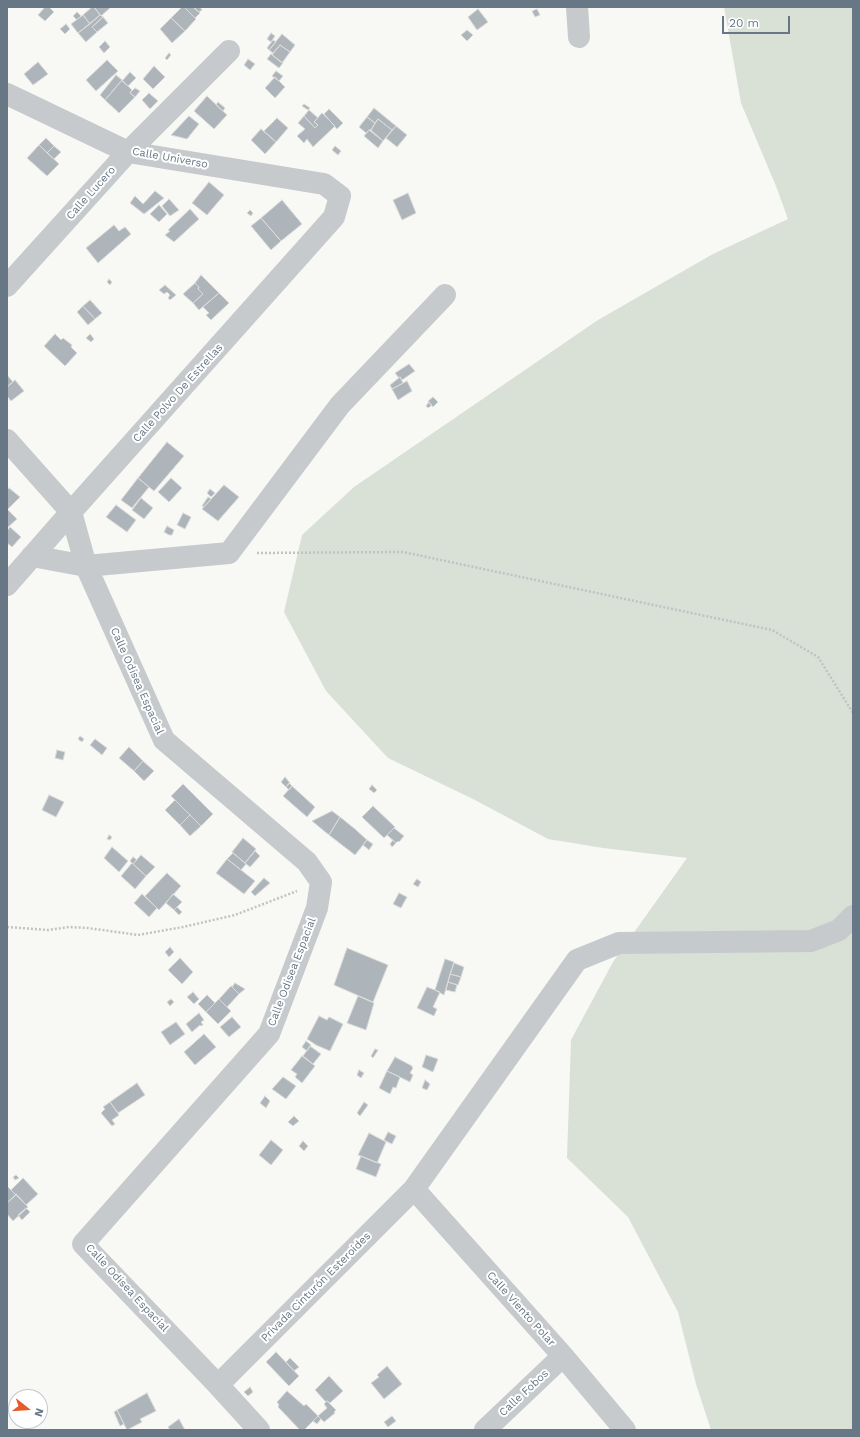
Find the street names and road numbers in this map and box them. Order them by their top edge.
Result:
street label: Calle Universo [131,145,209,171]
street label: Calle Lucero [64,164,118,222]
street label: Calle Polvo De Estrellas [130,341,226,445]
street label: Calle Odísea Espacial [108,626,166,736]
street label: Calle Odísea Espacial [265,916,319,1028]
street label: Privada Cinturón Esteroides [258,1229,374,1345]
street label: Calle Odísea Espacial [83,1241,171,1335]
street label: Calle Viento Polar [484,1269,558,1349]
street label: Calle Fobos [497,1367,551,1419]

